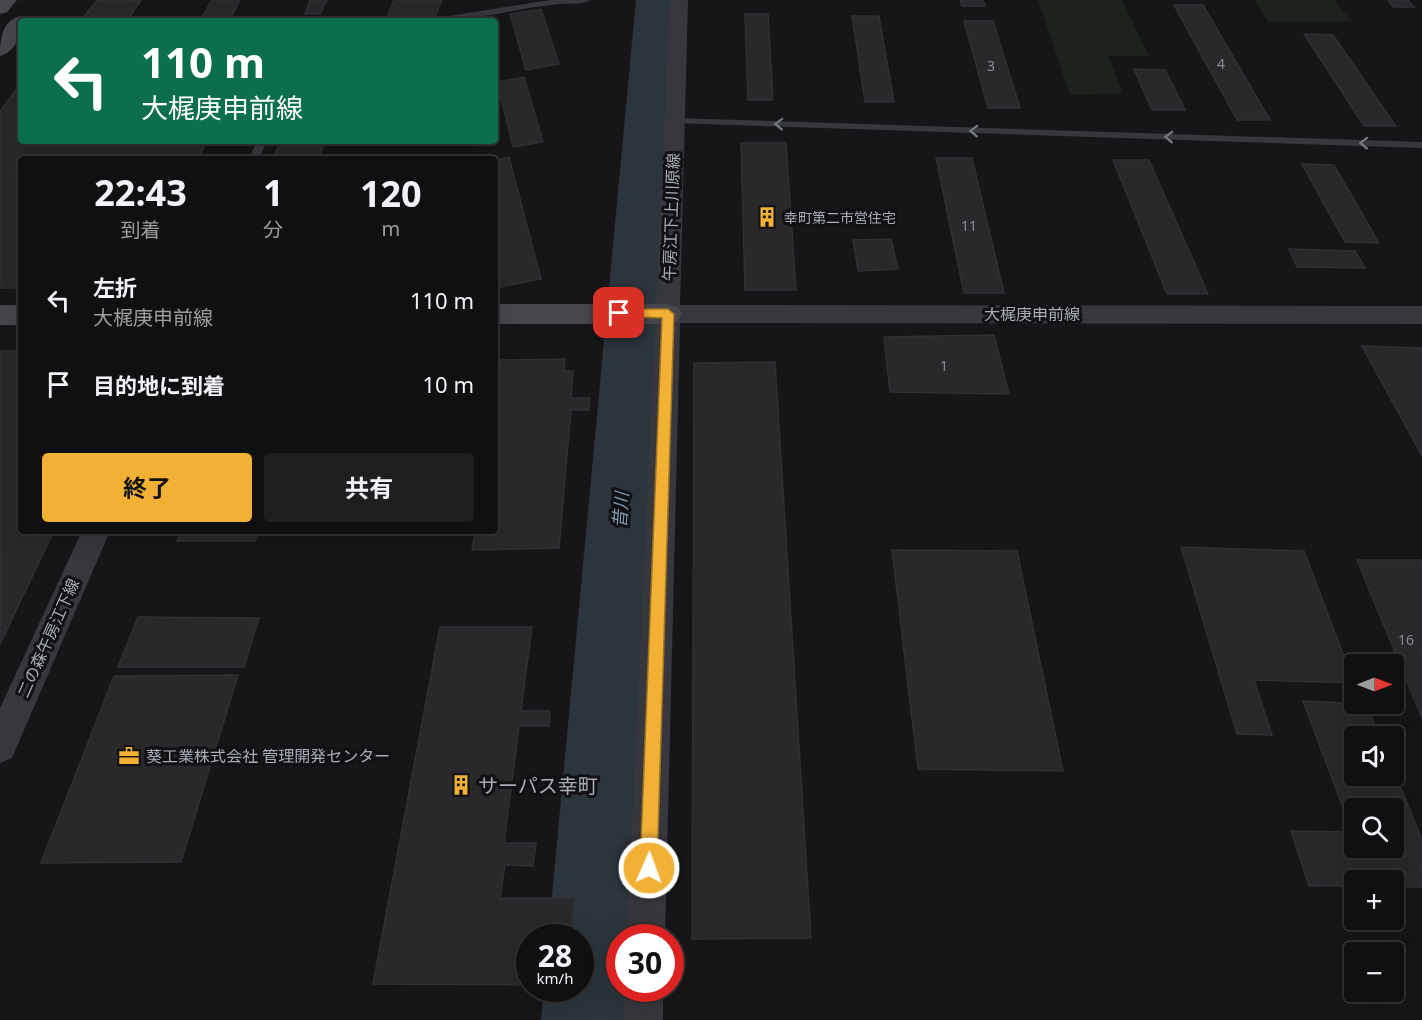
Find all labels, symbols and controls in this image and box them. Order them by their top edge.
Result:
text: 110 m [141,33,265,90]
icon: left [42,42,120,120]
house number: 4 [1217,54,1225,73]
house number: 3 [987,56,995,75]
text: 大梶庚申前線 [141,89,303,126]
one-way arrow [774,118,783,131]
one-way arrow [969,124,978,137]
one-way arrow [1164,131,1173,143]
one-way arrow [1359,137,1368,150]
street label: 午房江下上川原線 [658,153,684,281]
text: 22:43 [94,168,187,217]
text: 1 [263,168,284,217]
text: 120 [360,169,422,218]
building icon: 幸町第二市営住宅 [755,205,779,229]
place label: 幸町第二市営住宅 [784,208,896,227]
text: m [381,215,400,242]
text: 到着 [121,216,161,243]
text: 分 [263,216,283,243]
house number: 11 [961,216,977,235]
text: 左折 [93,272,137,302]
icon: left [42,284,75,317]
text: 110 m [410,285,474,315]
pin [593,287,644,338]
icon: arrive [602,296,635,329]
street label: 大梶庚申前線 [984,303,1080,325]
text: 大梶庚申前線 [93,304,213,331]
house number: 1 [940,356,948,375]
icon: arrive [42,368,75,401]
text: 10 m [423,369,474,399]
text: 目的地に到着 [93,370,225,400]
button: 終了 [42,453,252,522]
button: 共有 [264,453,474,522]
water label: 昔川 [607,489,633,529]
street label: 二の森午房江下線 [12,575,84,701]
house number: 16 [1398,630,1414,649]
north arrow [1344,654,1404,714]
map controls [1344,654,1404,1002]
button: sound [1344,726,1404,786]
office icon: 葵工業株式会社 管理開発センター [117,744,141,768]
place label: 葵工業株式会社 管理開発センター [146,745,390,767]
place label: サーパス幸町 [478,772,598,799]
building icon: サーパス幸町 [449,773,473,797]
button: search [1344,798,1404,858]
position arrow [617,836,681,900]
button: + [1344,870,1404,930]
speed limit sign: 30 [606,924,684,1002]
text: 28 [538,935,572,976]
button: − [1344,942,1404,1002]
text: km/h [537,968,573,988]

